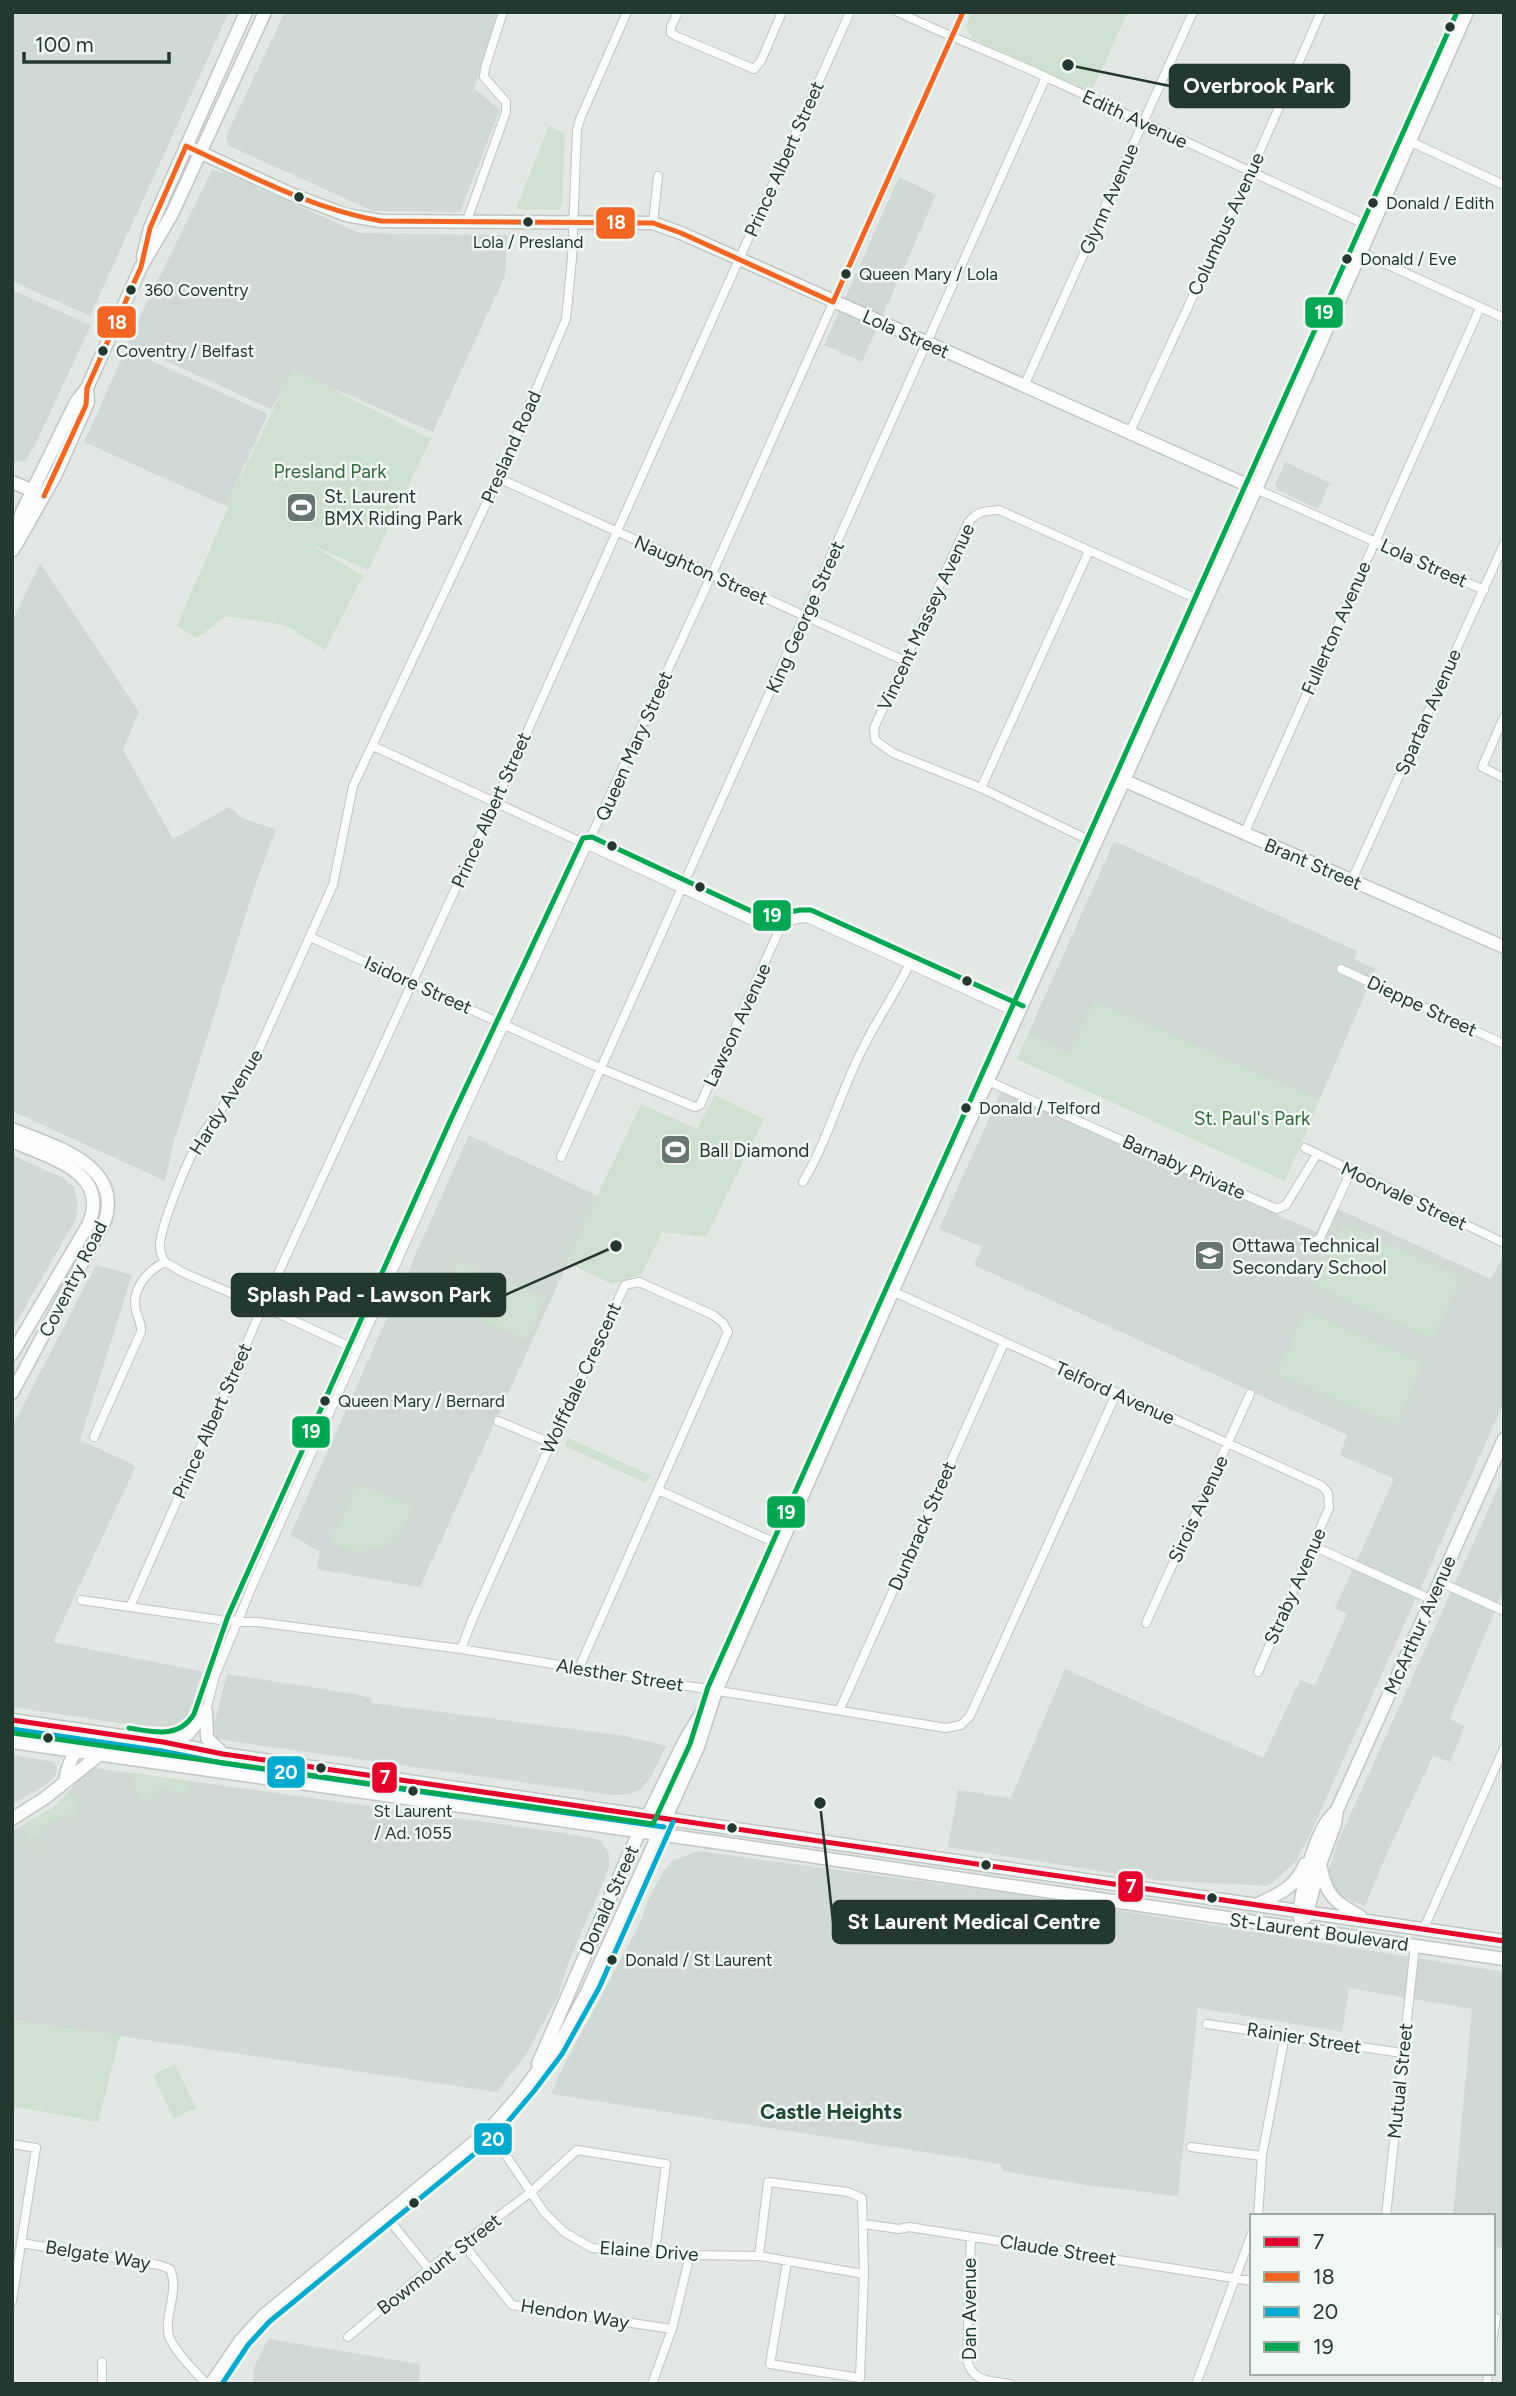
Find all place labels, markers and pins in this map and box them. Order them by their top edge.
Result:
unlabelled marker [1443,20,1457,34]
callout: Overbrook Park [1170,65,1349,107]
unlabelled marker [292,190,306,204]
place label: Donald / Edith [1386,193,1494,213]
marker: Donald / Edith [1366,196,1380,210]
marker: Lola / Presland [521,215,535,229]
place label: Lola / Presland [473,232,583,252]
place label: Donald / Eve [1360,249,1456,269]
marker: Donald / Eve [1340,252,1354,266]
place label: Queen Mary / Lola [859,264,998,284]
marker: Queen Mary / Lola [839,267,853,281]
place label: 360 Coventry [144,280,248,300]
marker: 360 Coventry [124,283,138,297]
place label: Coventry / Belfast [116,341,254,361]
marker: Coventry / Belfast [96,344,110,358]
place label: St. Laurent BMX Riding Park [324,485,463,530]
sports icon: St. Laurent BMX Riding Park [284,490,318,524]
unlabelled marker [605,839,619,853]
unlabelled marker [693,880,707,894]
unlabelled marker [960,974,974,988]
place label: Donald / Telford [979,1098,1101,1118]
marker: Donald / Telford [959,1101,973,1115]
sports icon: Ball Diamond [659,1133,693,1167]
place label: Ball Diamond [699,1139,809,1162]
place label: Ottawa Technical Secondary School [1232,1234,1387,1279]
school or university icon: Ottawa Technical Secondary School [1192,1239,1226,1273]
callout: Splash Pad - Lawson Park [232,1274,505,1316]
place label: Queen Mary / Bernard [338,1391,505,1411]
marker: Queen Mary / Bernard [318,1394,332,1408]
unlabelled marker [41,1731,55,1745]
unlabelled marker [314,1761,328,1775]
marker: St Laurent / Ad. 1055 [406,1784,420,1798]
place label: St Laurent / Ad. 1055 [374,1801,453,1843]
unlabelled marker [725,1821,739,1835]
unlabelled marker [979,1858,993,1872]
unlabelled marker [1205,1891,1219,1905]
callout: St Laurent Medical Centre [833,1901,1114,1943]
place label: Donald / St Laurent [625,1950,772,1970]
marker: Donald / St Laurent [605,1953,619,1967]
unlabelled marker [407,2196,421,2210]

